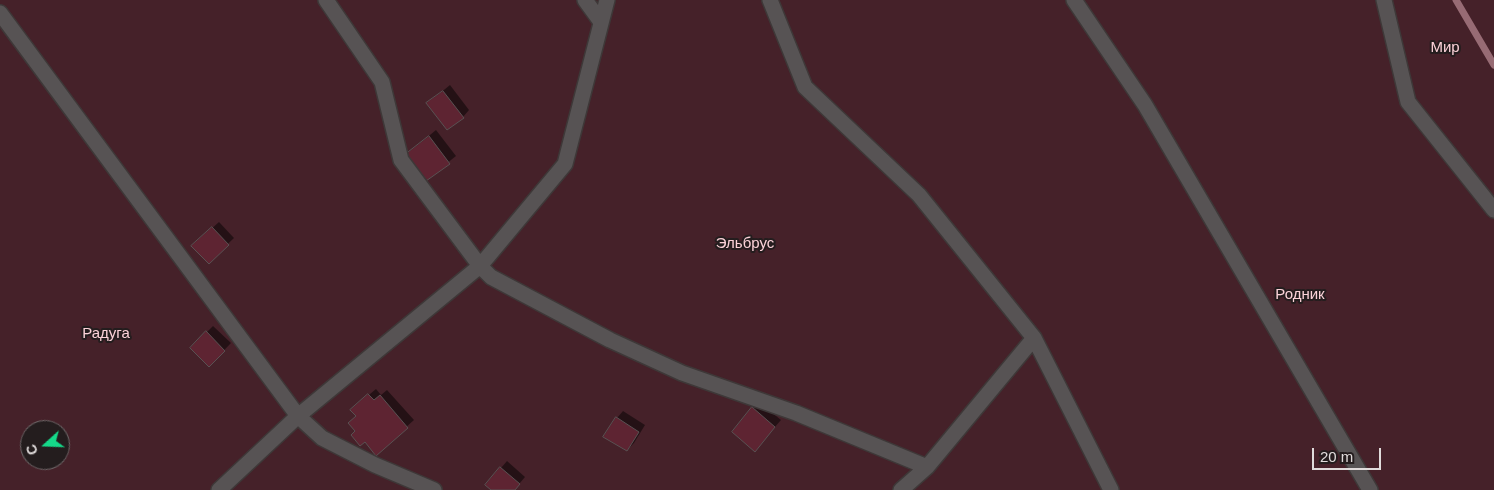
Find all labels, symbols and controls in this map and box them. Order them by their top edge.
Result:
park label: Мир [1430,39,1460,57]
park label: Эльбрус [716,235,774,253]
park label: Родник [1275,286,1325,304]
park label: Радуга [82,325,130,343]
north arrow [20,420,70,470]
scale bar [1314,438,1383,470]
text: С [23,442,41,457]
text: 20 m [1320,448,1353,465]

